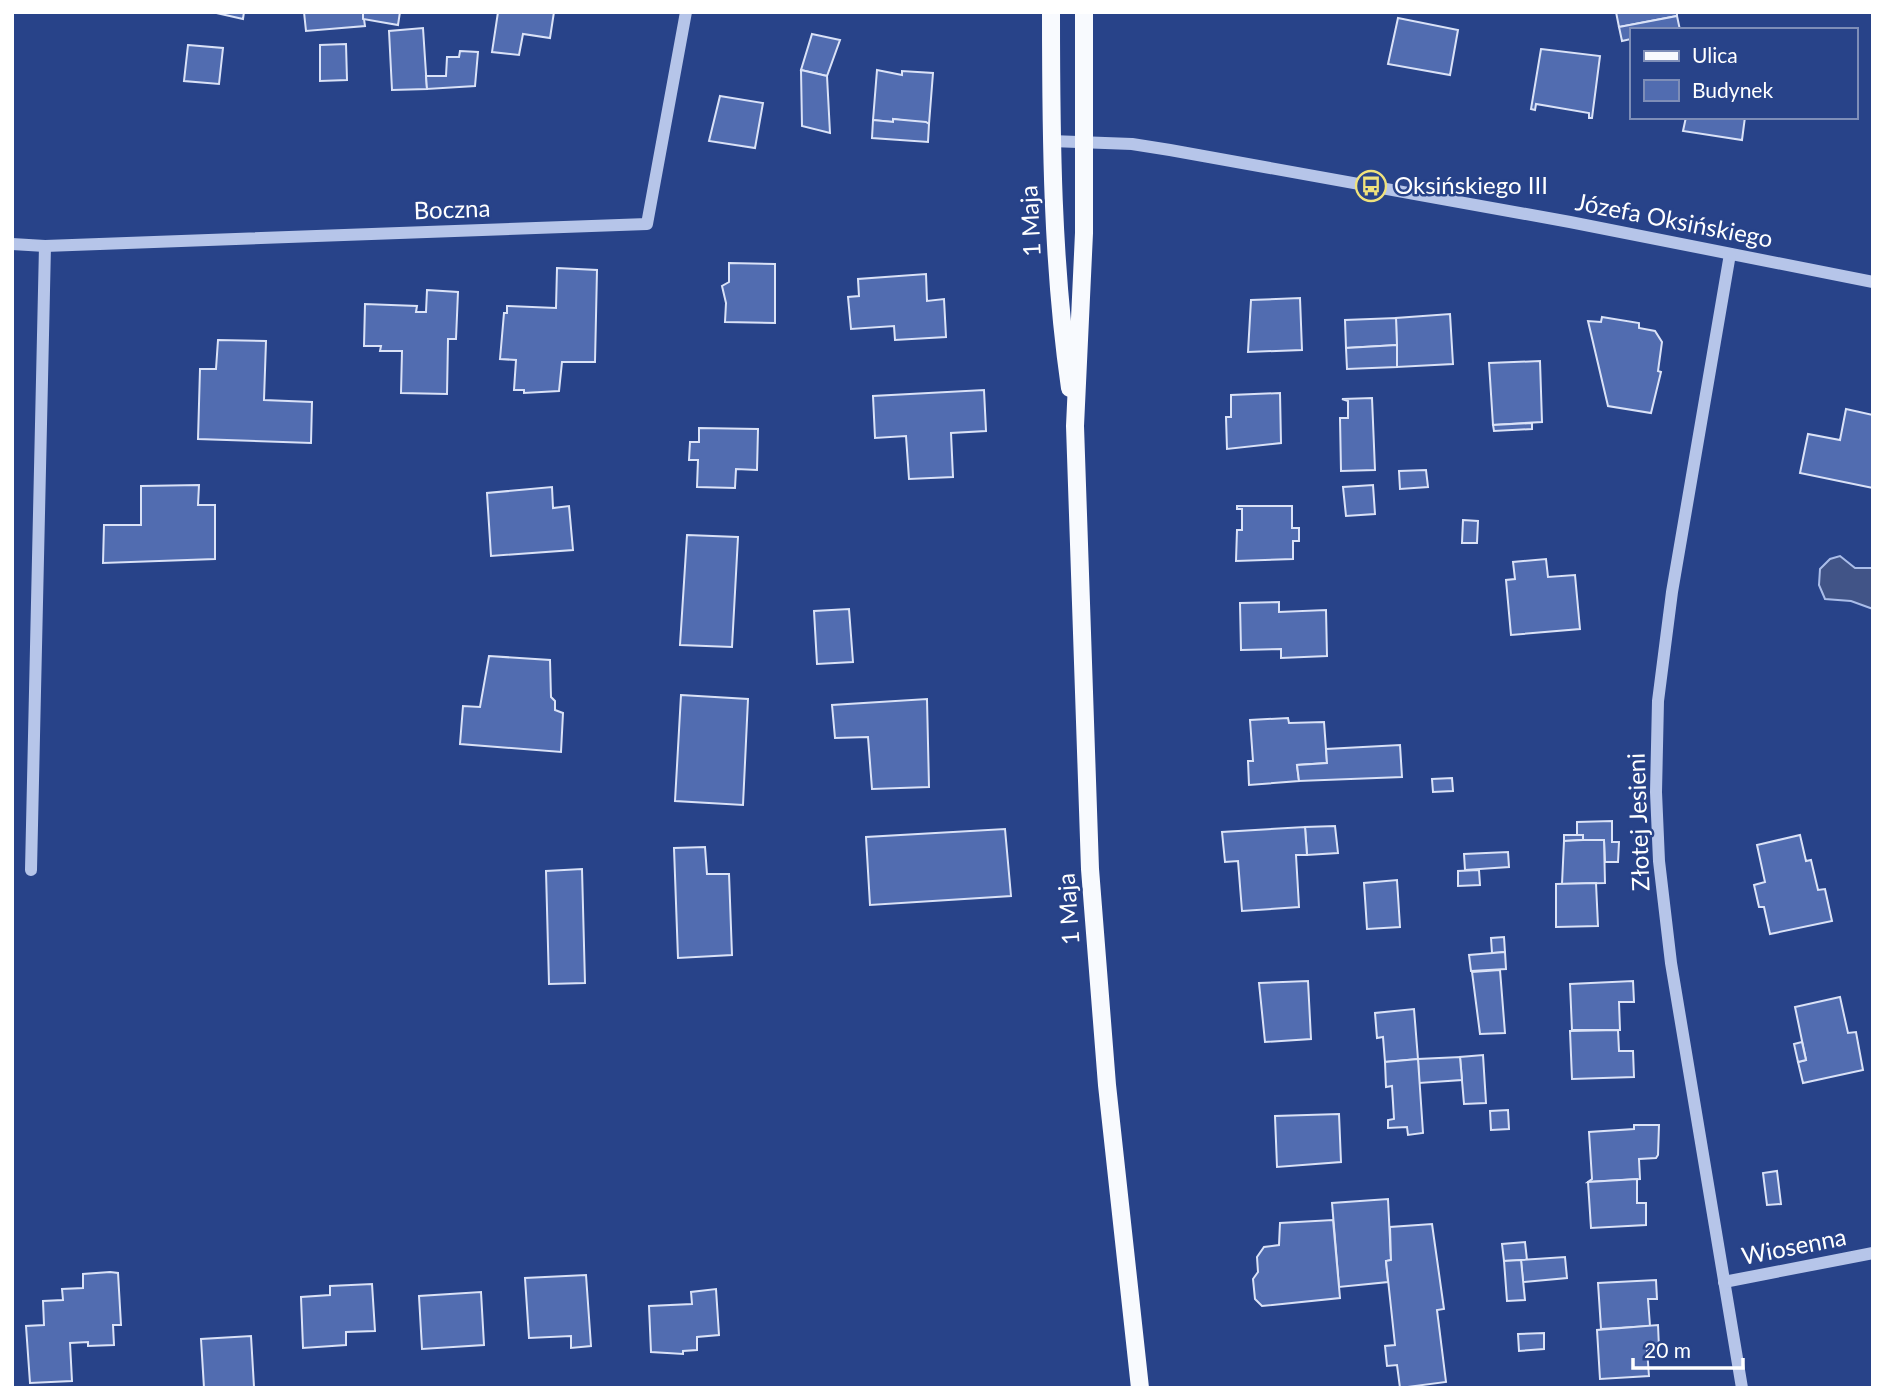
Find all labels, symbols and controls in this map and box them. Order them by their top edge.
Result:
legend [1630,28,1857,119]
text: Ulica [1692,42,1738,67]
text: Budynek [1692,77,1773,102]
bus stop icon: Oksińskiego III [1354,169,1388,203]
place label: Oksińskiego III [1394,170,1548,199]
street label: 1 Maja [1013,185,1046,258]
street label: Józefa Oksińskiego [1573,186,1775,253]
street label: Boczna [413,193,491,224]
street label: Złotej Jesieni [1621,753,1654,891]
street label: 1 Maja [1051,872,1084,946]
street label: Wiosenna [1739,1221,1848,1270]
scale bar [1633,1326,1743,1370]
text: 20 m [1644,1337,1691,1362]

